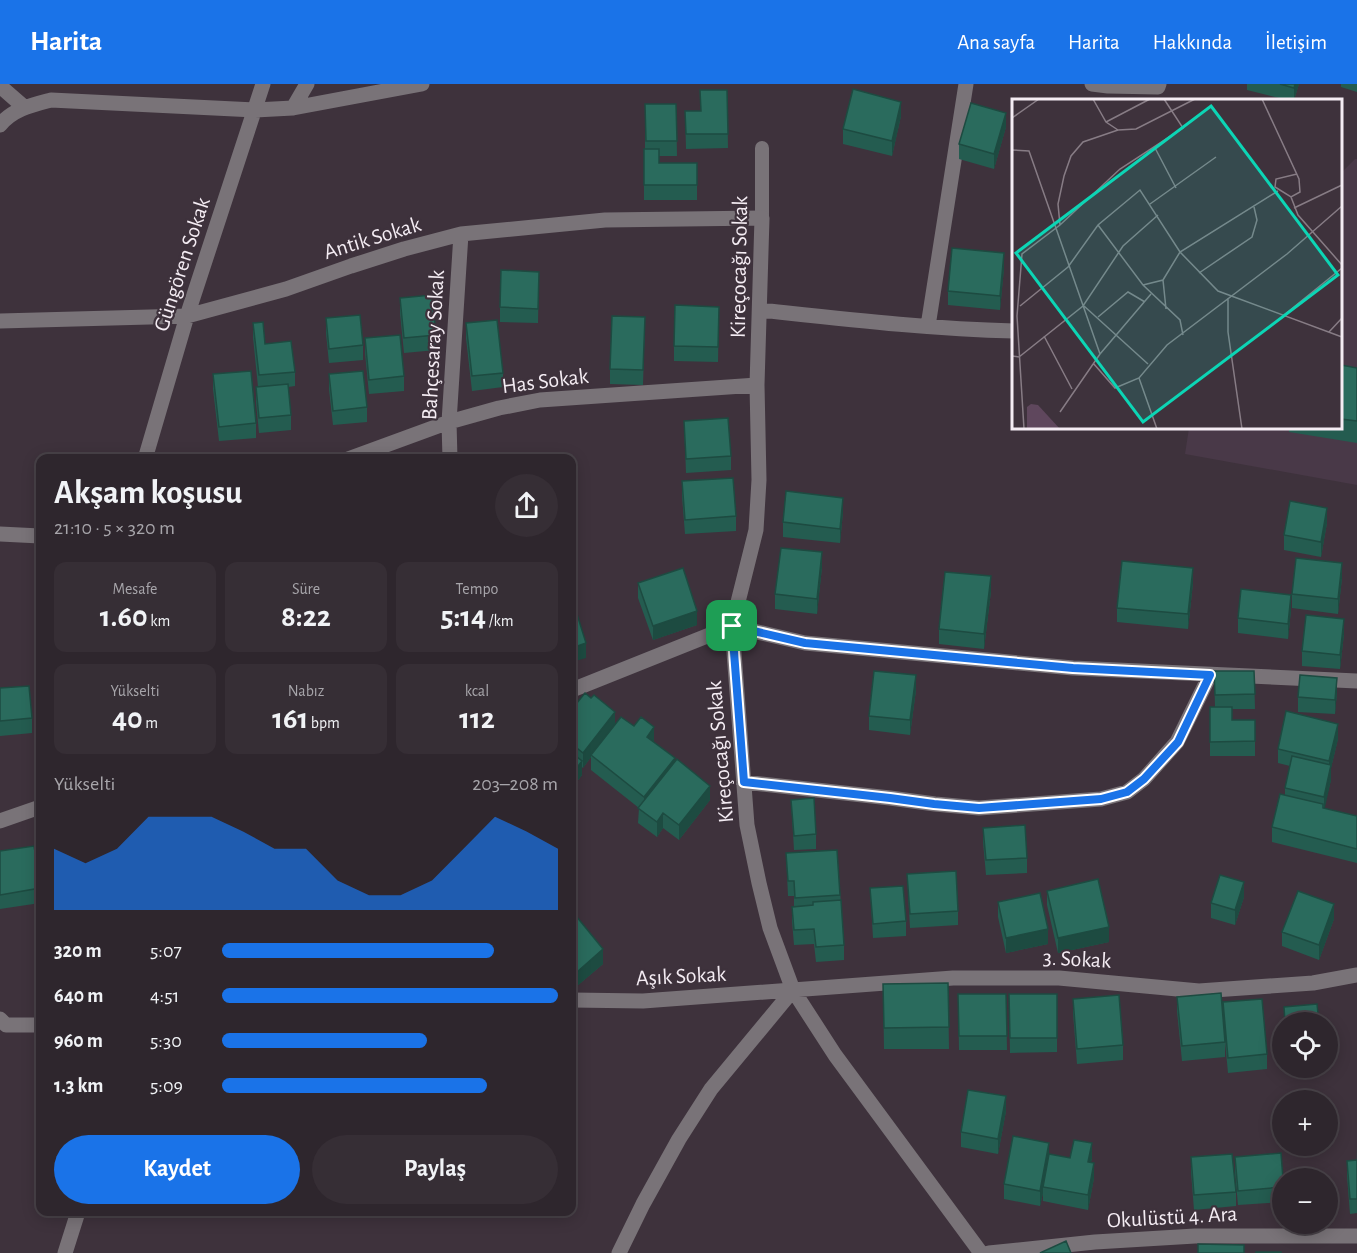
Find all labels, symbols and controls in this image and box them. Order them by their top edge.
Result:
text: Harita [30,28,102,56]
text: Ana sayfa [957,32,1035,53]
text: Harita [1068,32,1120,53]
text: Hakkında [1153,32,1232,53]
text: İletişim [1265,32,1327,53]
inset map [1012,99,1342,429]
street label: Güngören Sokak [150,195,214,334]
street label: Kireçocağı Sokak [727,196,751,338]
street label: Antik Sokak [321,213,424,263]
street label: Bahçesaray Sokak [418,269,448,421]
street label: Has Sokak [501,365,590,397]
button: share [495,474,558,537]
text: Akşam koşusu [54,477,242,510]
text: 21:10 · 5 × 320 m [54,518,175,538]
text: Mesafe [113,581,157,597]
text: Süre [292,581,320,597]
text: Tempo [456,581,498,597]
pin [706,600,757,651]
text: 1.60 [100,602,148,632]
text: 8:22 [281,602,331,632]
text: 5:14 [440,602,486,632]
icon: arrive [715,609,748,642]
text: km [148,613,170,629]
text: /km [486,613,514,629]
street label: Kireçocağı Sokak [703,680,737,824]
text: Yükselti [110,683,160,699]
text: Nabız [288,683,324,699]
text: kcal [465,683,489,699]
text: 40 [112,704,143,734]
text: 161 [272,704,308,734]
text: 112 [459,704,495,734]
text: m [143,715,158,731]
text: bpm [308,715,340,731]
text: Yükselti [54,774,115,794]
text: 203–208 m [472,774,558,794]
text: 320 m [54,941,102,961]
text: 5:07 [150,941,182,961]
street label: 3. Sokak [1042,946,1112,972]
street label: Aşık Sokak [635,963,727,989]
text: 640 m [54,986,103,1006]
text: 4:51 [150,986,179,1006]
map controls [1272,1012,1338,1234]
button: locate [1272,1012,1338,1078]
text: 960 m [54,1031,103,1051]
text: 5:30 [150,1031,182,1051]
text: 1.3 km [54,1076,103,1096]
text: 5:09 [150,1076,183,1096]
button: + [1272,1090,1338,1156]
button: Kaydet [54,1135,300,1204]
button: Paylaş [312,1135,558,1204]
button: − [1272,1168,1338,1234]
street label: Okulüstü 4. Ara [1106,1203,1238,1231]

